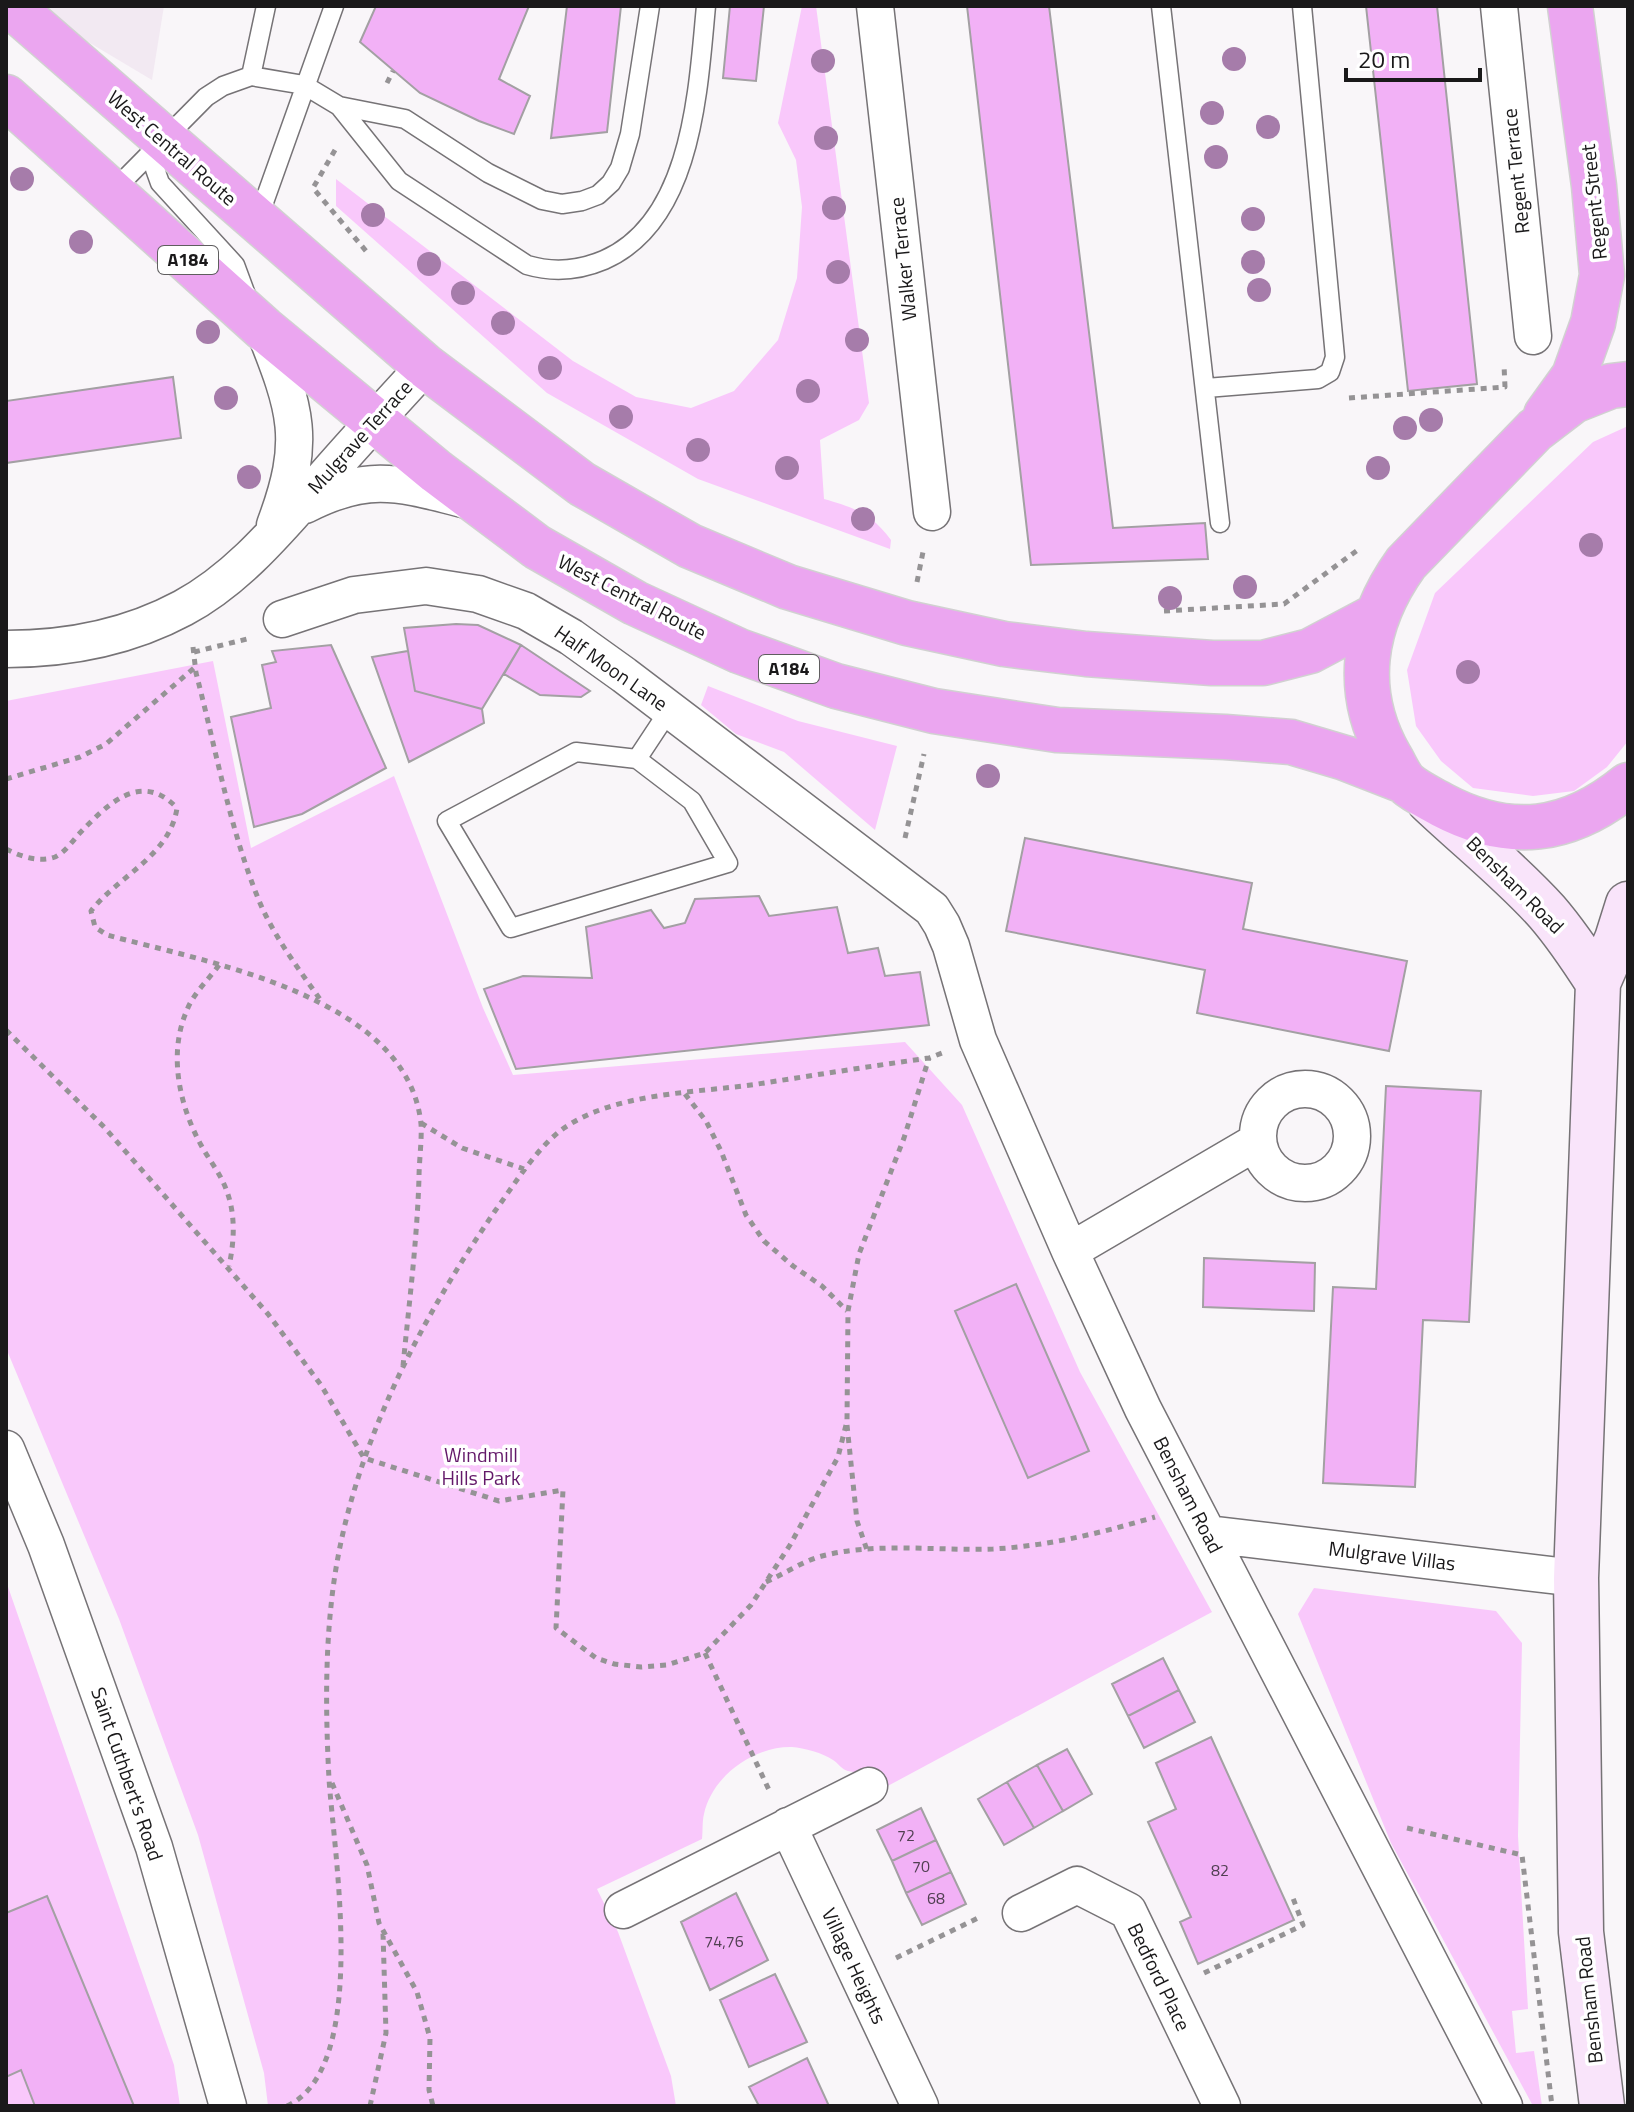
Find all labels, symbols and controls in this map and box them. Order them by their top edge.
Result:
scale bar [1346,32,1480,82]
text: 20 m [1358,41,1410,77]
street label: West Central Route [101,82,244,213]
street label: Regent Terrace [1493,107,1538,235]
street label: Regent Street [1572,143,1615,261]
street label: Walker Terrace [881,196,924,322]
road number: A184 [158,246,218,274]
street label: Mulgrave Terrace [300,373,419,501]
street label: West Central Route [553,546,712,647]
street label: Half Moon Lane [548,617,674,718]
road number: A184 [759,655,819,683]
street label: Bensham Road [1459,829,1571,941]
street label: Bensham Road [1146,1431,1231,1559]
park label: Windmill Hills Park [441,1439,521,1493]
street label: Mulgrave Villas [1327,1532,1457,1579]
street label: Saint Cuthbert's Road [83,1683,172,1865]
house number: 72 [897,1823,915,1847]
house number: 70 [912,1854,930,1878]
house number: 82 [1211,1858,1229,1882]
house number: 68 [927,1886,945,1910]
street label: Village Heights [814,1902,895,2029]
street label: Bedford Place [1120,1917,1199,2036]
house number: 74,76 [704,1929,744,1953]
street label: Bensham Road [1566,1935,1611,2065]

